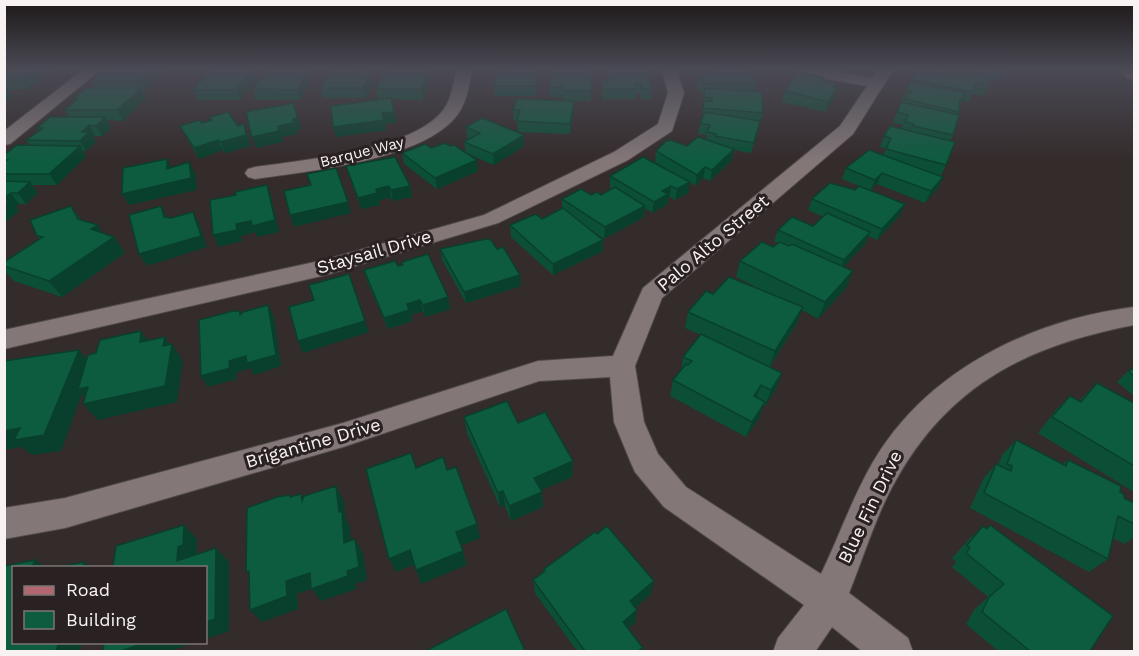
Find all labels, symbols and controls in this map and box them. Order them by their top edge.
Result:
street label: Barque Way [318,133,406,171]
street label: Palo Alto Street [653,190,773,295]
street label: Staysail Drive [314,225,433,278]
street label: Brigantine Drive [243,413,383,472]
street label: Blue Fin Drive [833,447,906,567]
legend [12,566,207,644]
text: Road [66,579,110,600]
text: Building [66,609,136,630]

